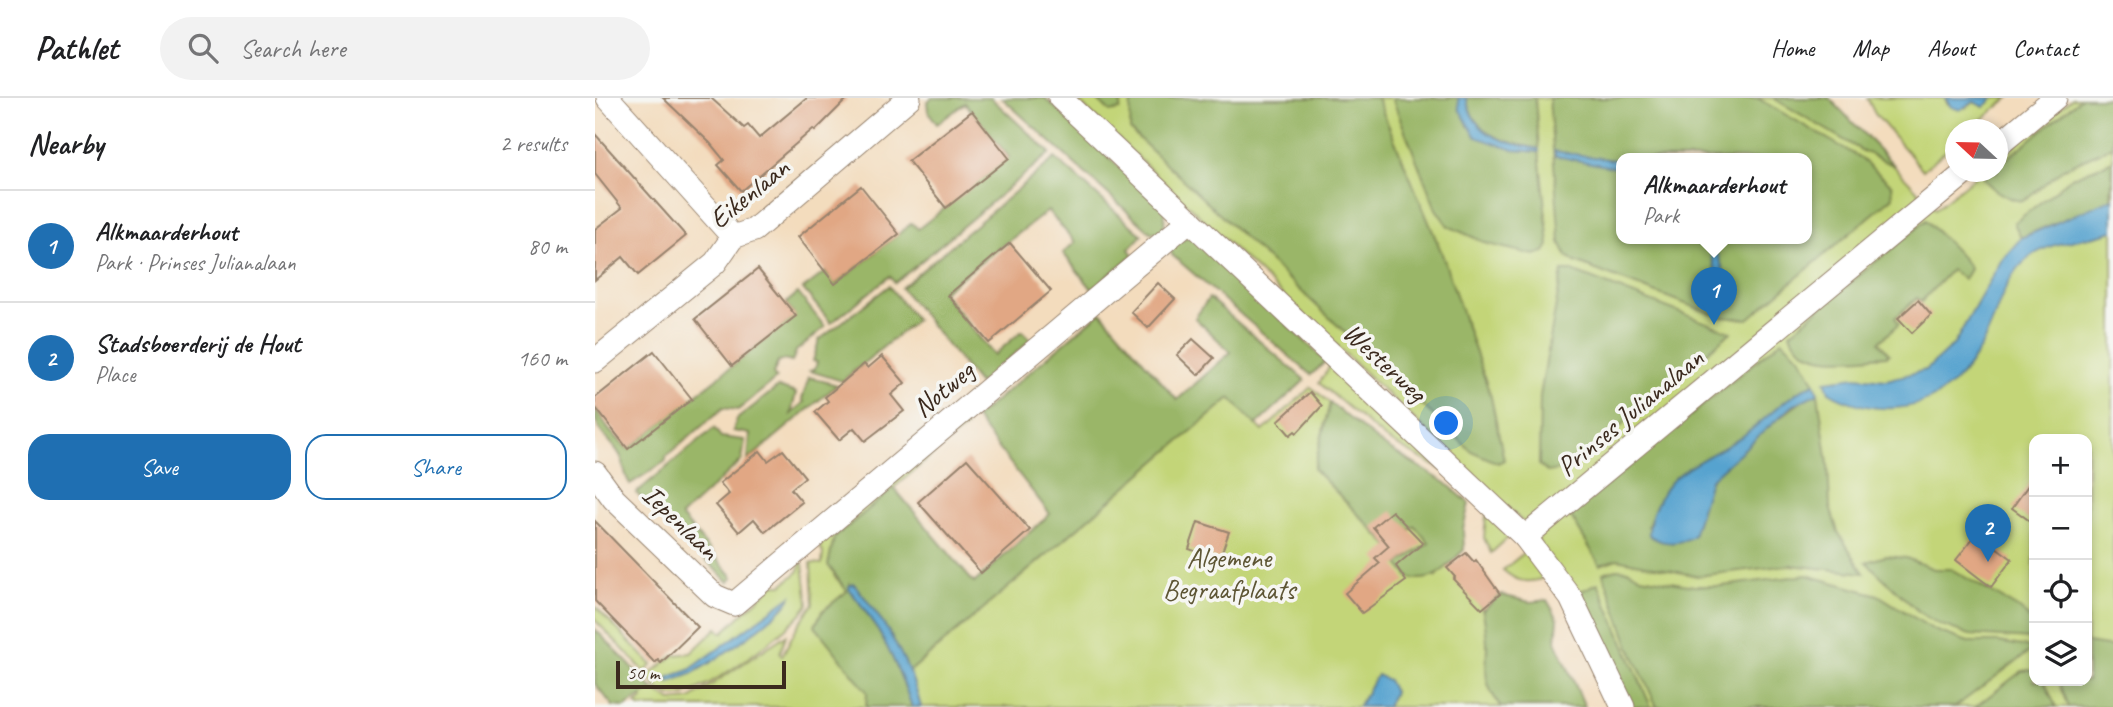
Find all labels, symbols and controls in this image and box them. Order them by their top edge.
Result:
search box [160,17,650,80]
text: Pathlet [35,27,118,69]
icon: search [184,29,222,67]
text: Search here [240,32,346,65]
text: Home [1771,33,1814,63]
text: Map [1852,33,1889,63]
text: About [1927,33,1975,63]
text: Contact [2013,33,2078,63]
north arrow [1945,119,2008,182]
text: Nearby [28,125,104,163]
text: 2 results [500,129,567,158]
street label: Eikenlaan [702,149,797,236]
popup [1616,153,1812,244]
text: Alkmaarderhout [1643,168,1785,201]
text: Park [1643,201,1679,230]
text: Alkmaarderhout [95,215,237,248]
text: 1 [46,232,56,261]
text: 80 m [528,232,567,261]
text: Park · Prinses Julianalaan [95,248,296,277]
pin: 1 [1691,267,1737,325]
street label: Westerweg [1336,315,1435,411]
text: Stadsboerderij de Hout [95,327,301,360]
street label: Prinses Julianalaan [1549,340,1711,484]
text: 2 [46,344,56,373]
text: 160 m [518,344,567,373]
street label: Notweg [905,352,982,425]
text: Place [95,360,135,389]
your location [1429,406,1463,440]
button: Save [28,434,291,500]
button: Share [305,434,567,500]
map controls [2029,434,2092,686]
button: + [2029,434,2092,497]
street label: Iepenlaan [635,477,728,568]
button: − [2029,497,2092,560]
pin: 2 [1965,504,2011,562]
park label: Algemene Begraafplaats [1163,540,1298,607]
button: locate [2029,560,2092,623]
button: layers [2029,623,2092,686]
scale bar [616,658,786,690]
text: 50 m [627,661,659,685]

